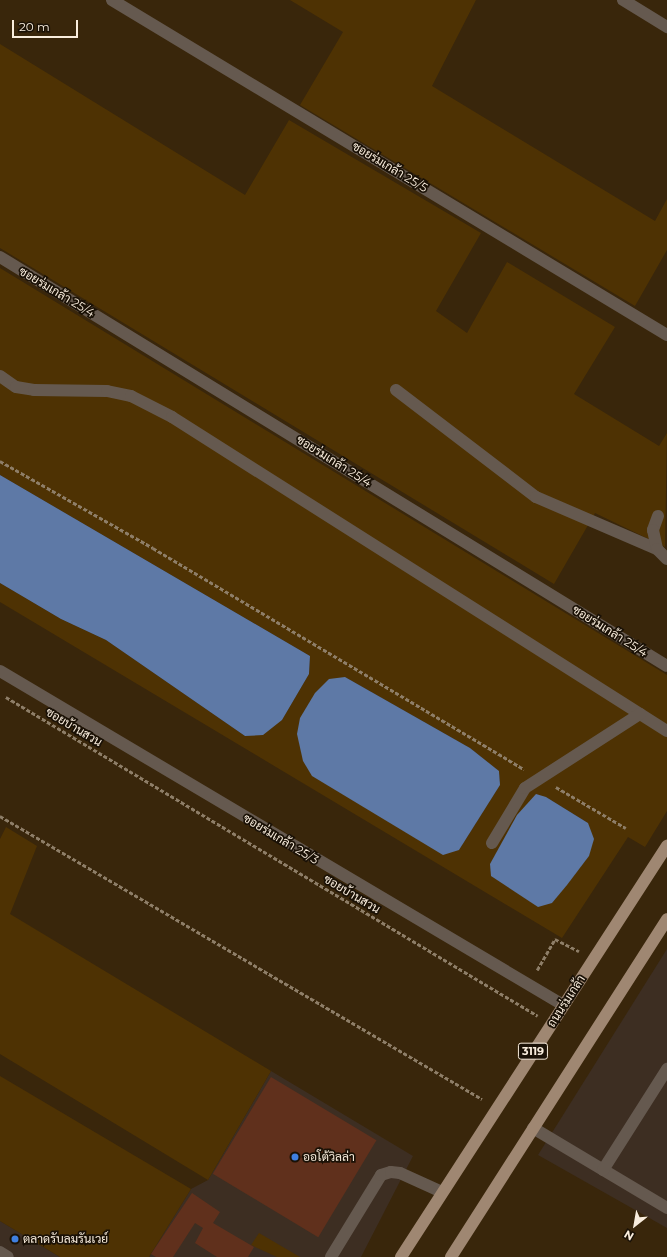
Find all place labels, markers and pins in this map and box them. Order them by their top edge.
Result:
place label: ออโต้วิลล่า [303,1150,355,1164]
marker: ออโต้วิลล่า [290,1152,300,1162]
place label: ตลาดรับลมรันเวย์ [23,1232,108,1246]
marker: ตลาดรับลมรันเวย์ [10,1234,20,1244]

